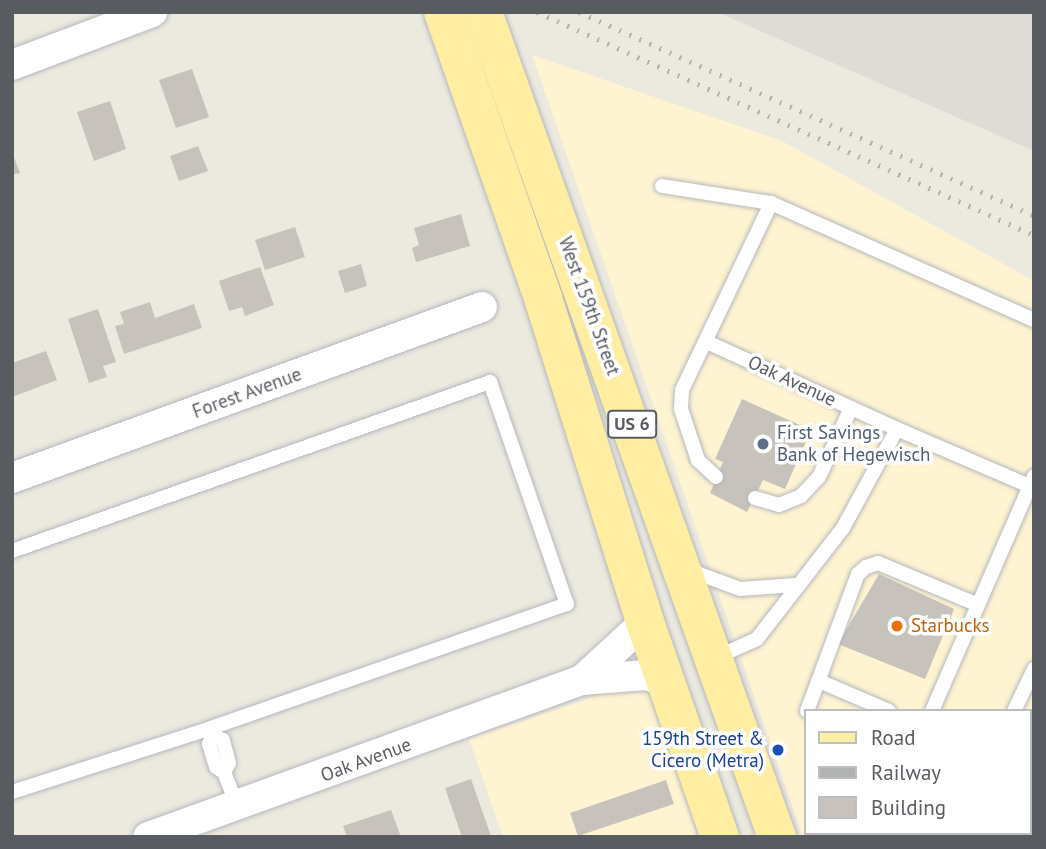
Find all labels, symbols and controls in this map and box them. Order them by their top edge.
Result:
street label: West 159th Street [553,234,625,378]
street label: Oak Avenue [744,350,840,412]
street label: Forest Avenue [189,363,305,423]
road number: US 6 [606,410,658,438]
place label: First Savings Bank of Hegewisch [777,422,931,466]
marker: First Savings Bank of Hegewisch [755,436,771,452]
place label: Starbucks [911,615,990,637]
marker: Starbucks [889,618,905,634]
legend [804,709,1032,835]
text: Road [871,724,915,751]
place label: 159th Street & Cicero (Metra) [642,728,764,772]
street label: Oak Avenue [317,733,415,787]
marker: 159th Street & Cicero (Metra) [770,742,786,758]
text: Railway [871,759,941,786]
text: Building [871,794,946,821]

